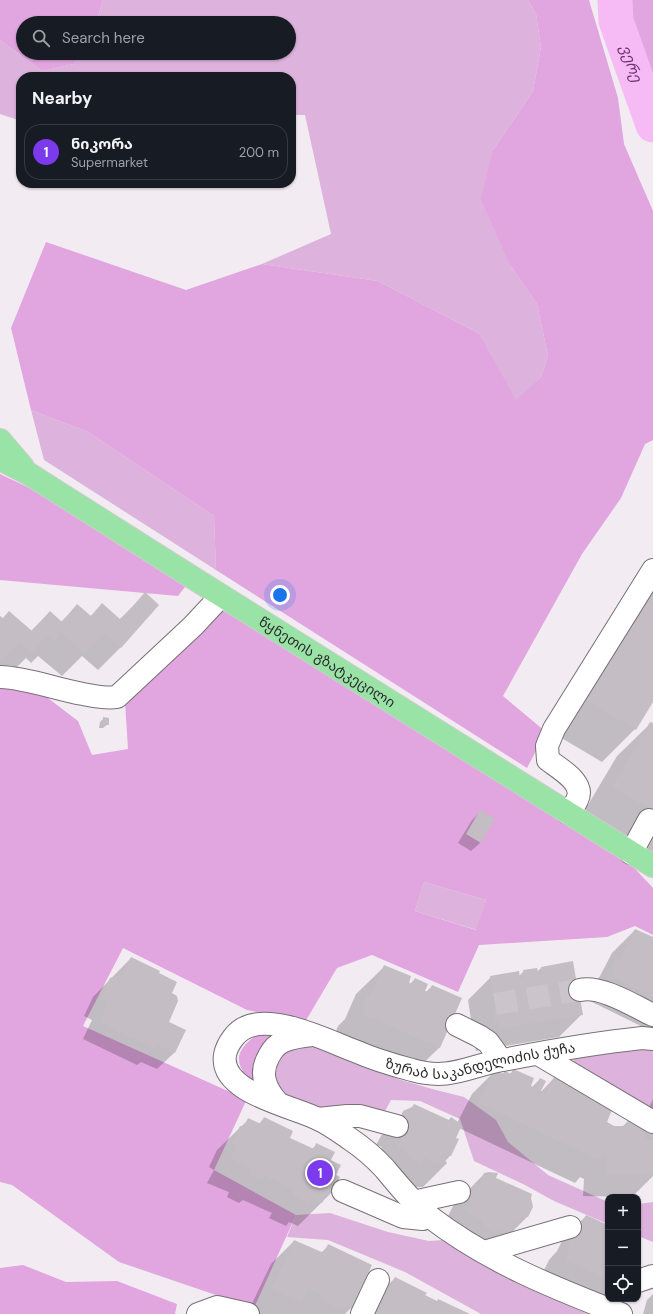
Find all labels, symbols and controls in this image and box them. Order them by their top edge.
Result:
search box [16,16,296,60]
icon: search [30,27,52,49]
text: Search here [62,28,145,48]
water label: ვერე [615,42,647,86]
text: Nearby [32,87,92,109]
text: ნიკორა [71,134,133,154]
text: 1 [44,144,48,161]
text: 200 m [239,144,279,161]
text: Supermarket [71,154,148,171]
your location [270,585,290,605]
street label: წყნეთის გზატკეცილი [256,612,399,711]
street label: ზურაბ საკანდელიძის ქუჩა [383,1038,577,1083]
pin: 1 [307,1158,333,1188]
map controls [605,1194,641,1302]
button: + [605,1194,641,1230]
button: − [605,1230,641,1266]
button: locate [605,1266,641,1302]

